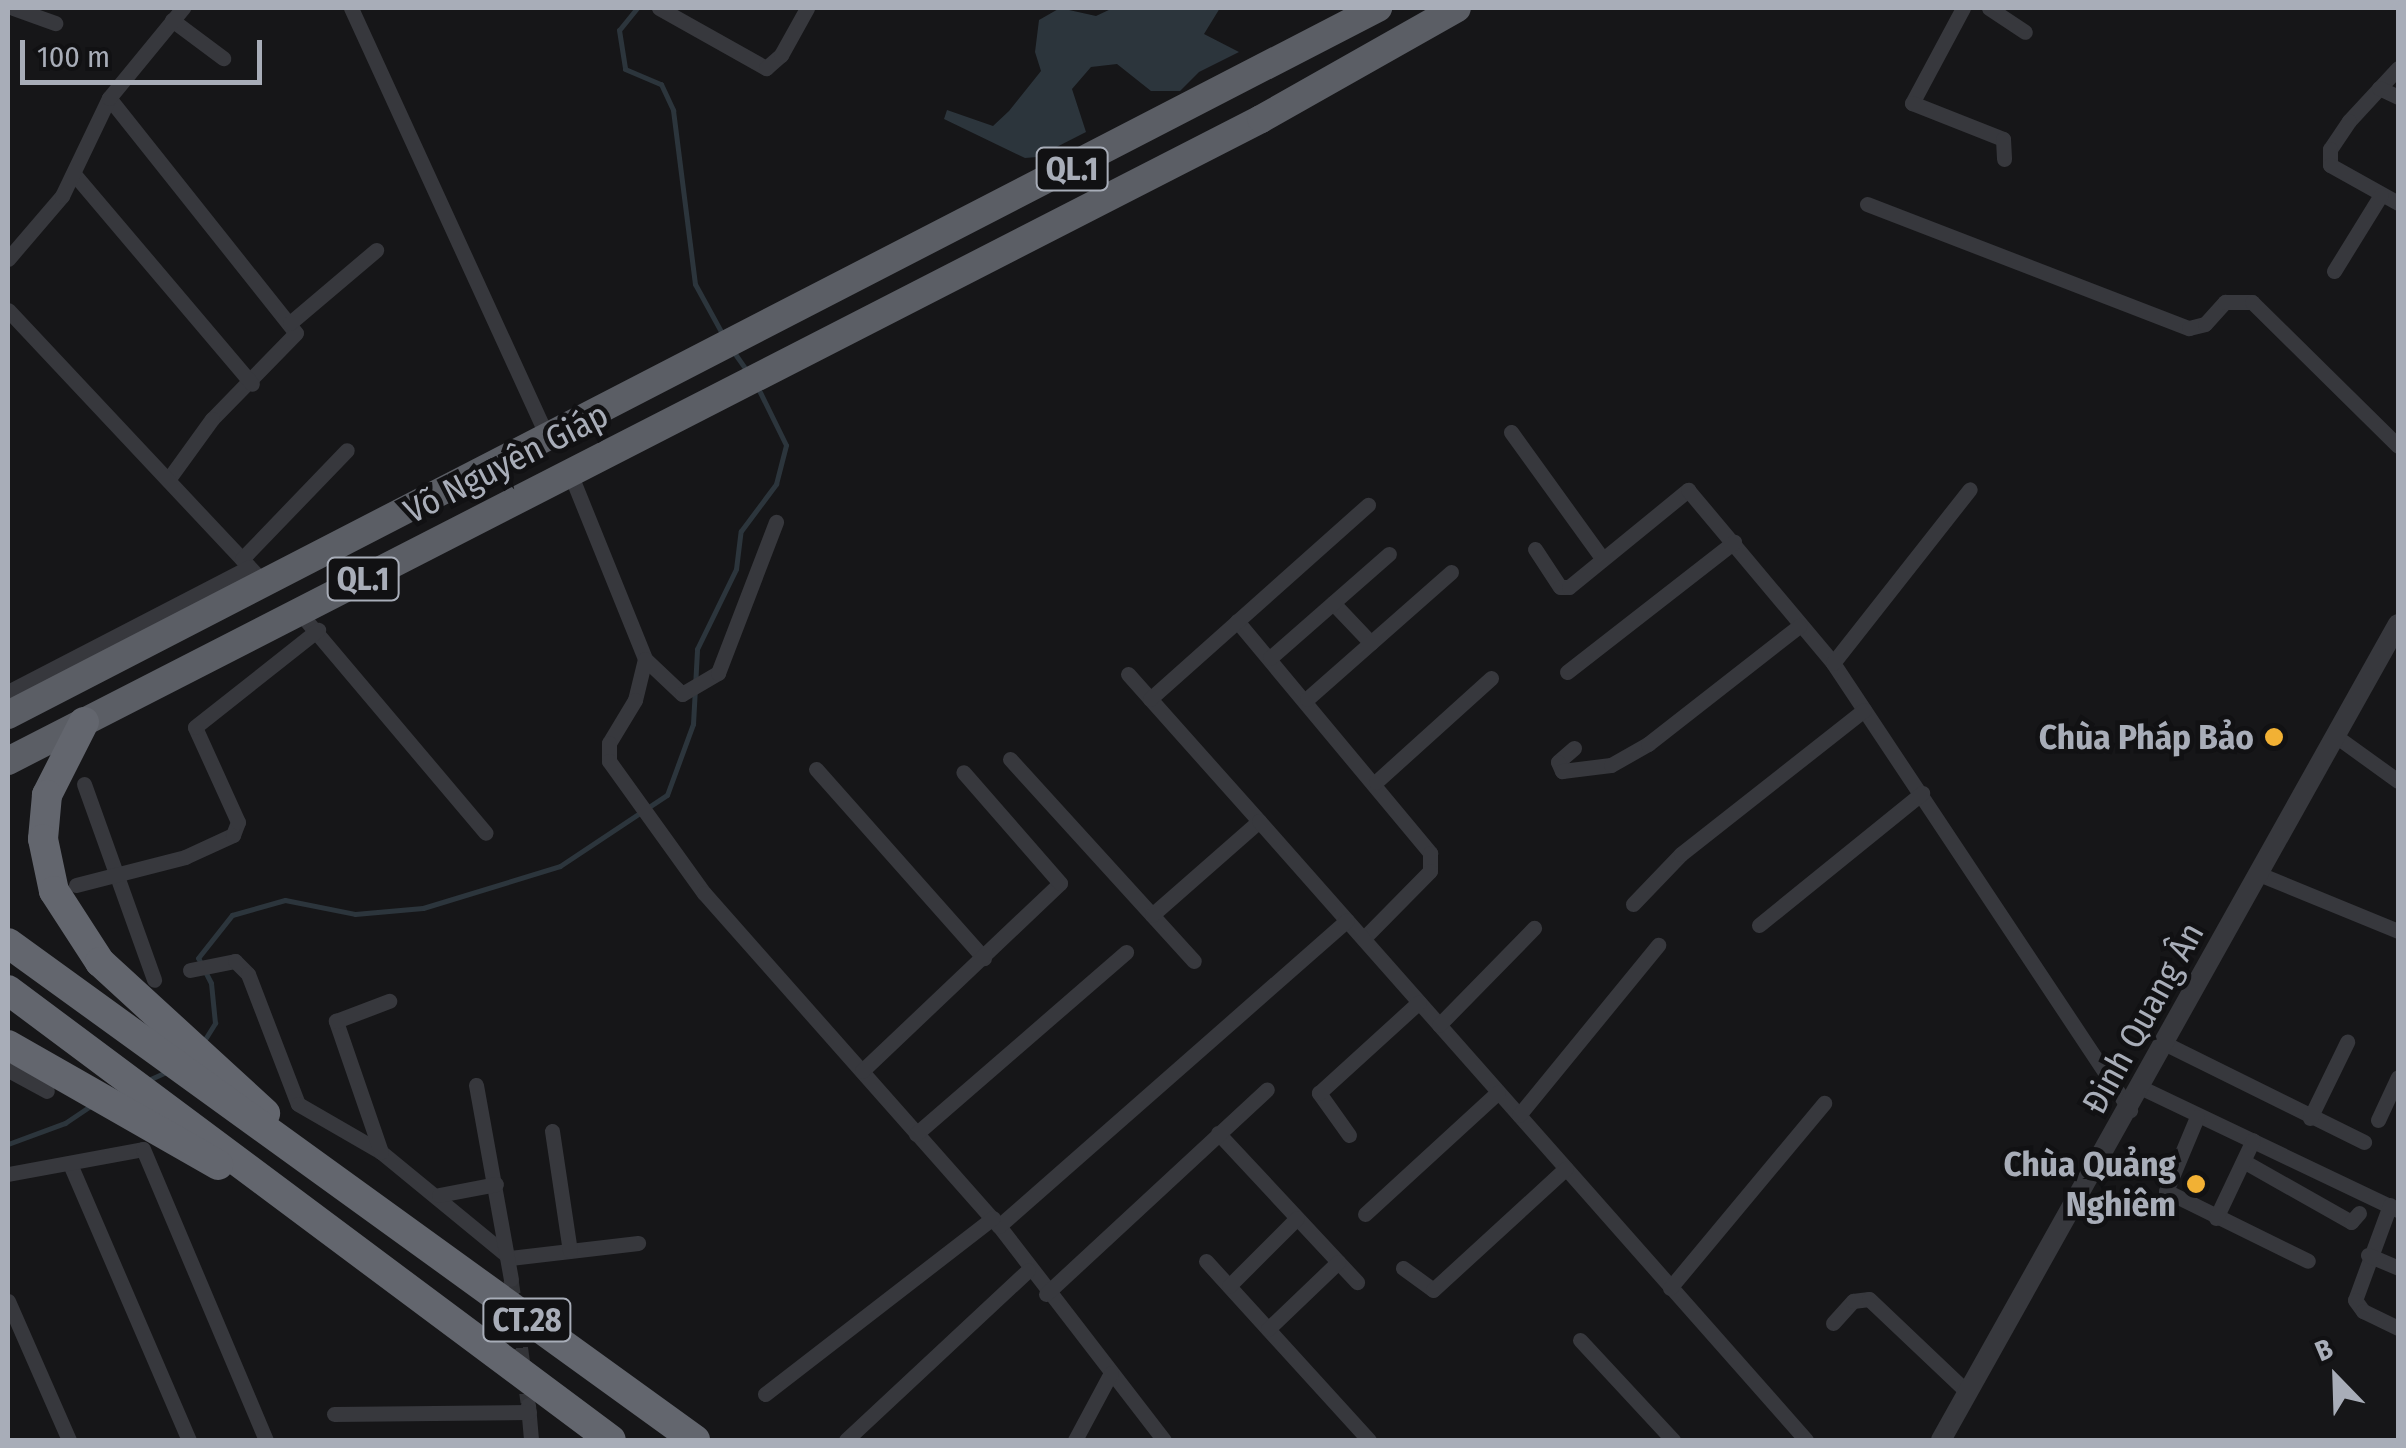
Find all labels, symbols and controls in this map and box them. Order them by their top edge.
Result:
scale bar [25,20,268,82]
text: 100 m [37,39,110,75]
road number: QL.1 [1034,142,1110,196]
street label: Võ Nguyên Giáp [397,394,615,532]
road number: QL.1 [326,552,400,606]
place label: Chùa Pháp Bảo [2039,716,2254,758]
marker: Chùa Pháp Bảo [2263,726,2285,748]
street label: Đinh Quang Ân [2073,915,2213,1121]
place label: Chùa Quảng Nghiêm [2003,1143,2176,1225]
marker: Chùa Quảng Nghiêm [2185,1173,2207,1195]
road number: CT.28 [482,1293,572,1347]
north arrow [2286,1328,2386,1428]
text: B [2310,1332,2338,1368]

